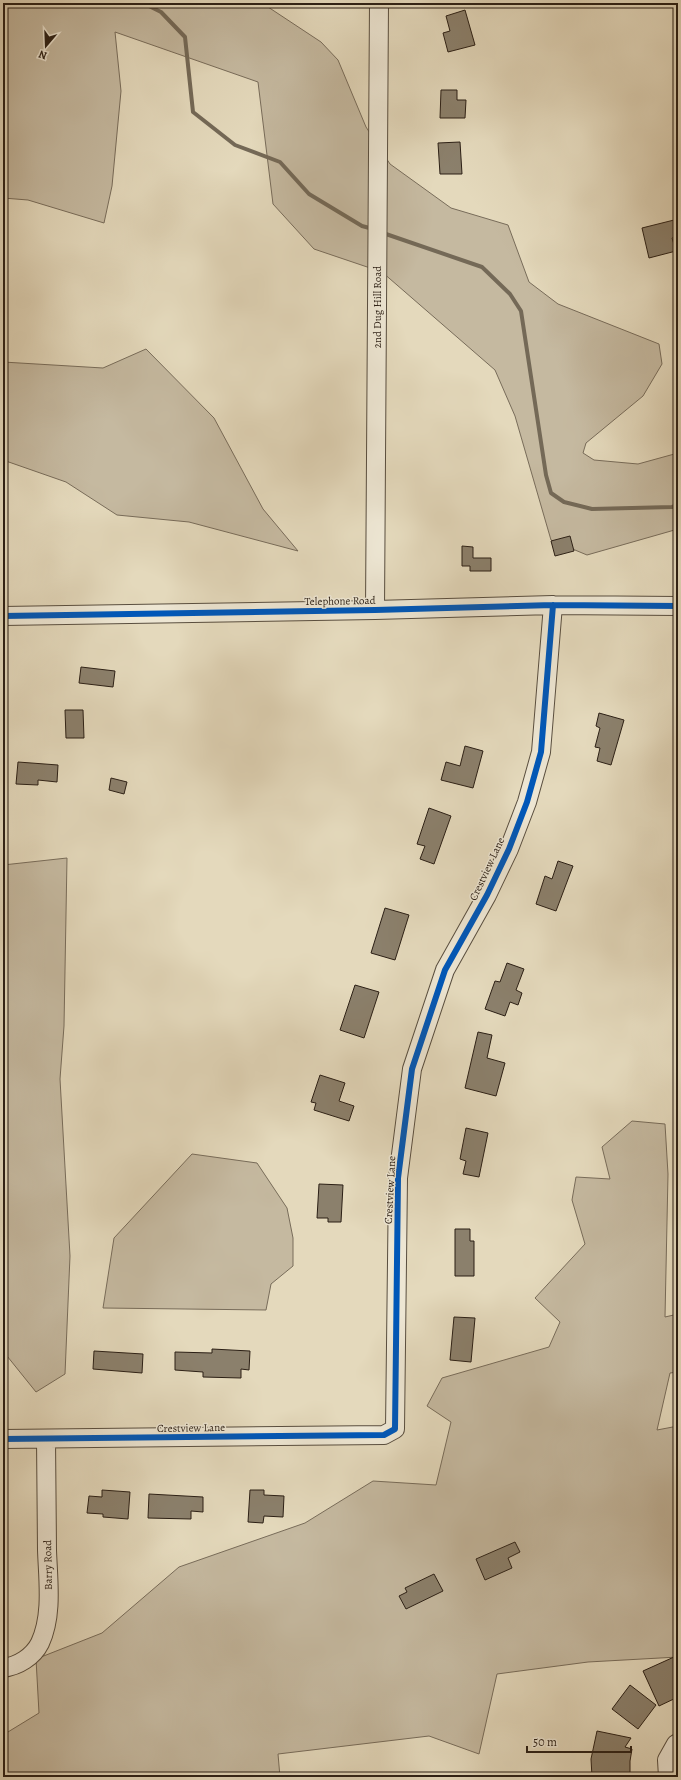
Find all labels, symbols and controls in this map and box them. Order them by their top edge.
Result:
north arrow [26,26,66,66]
text: N [37,47,49,63]
street label: 2nd Dug Hill Road [370,266,385,348]
street label: Telephone Road [304,593,376,609]
street label: Crestview Lane [466,835,508,903]
street label: Crestview Lane [381,1155,399,1224]
street label: Crestview Lane [157,1420,225,1436]
street label: Barry Road [40,1540,56,1590]
scale bar [527,1728,631,1754]
text: 50 m [533,1734,557,1750]

